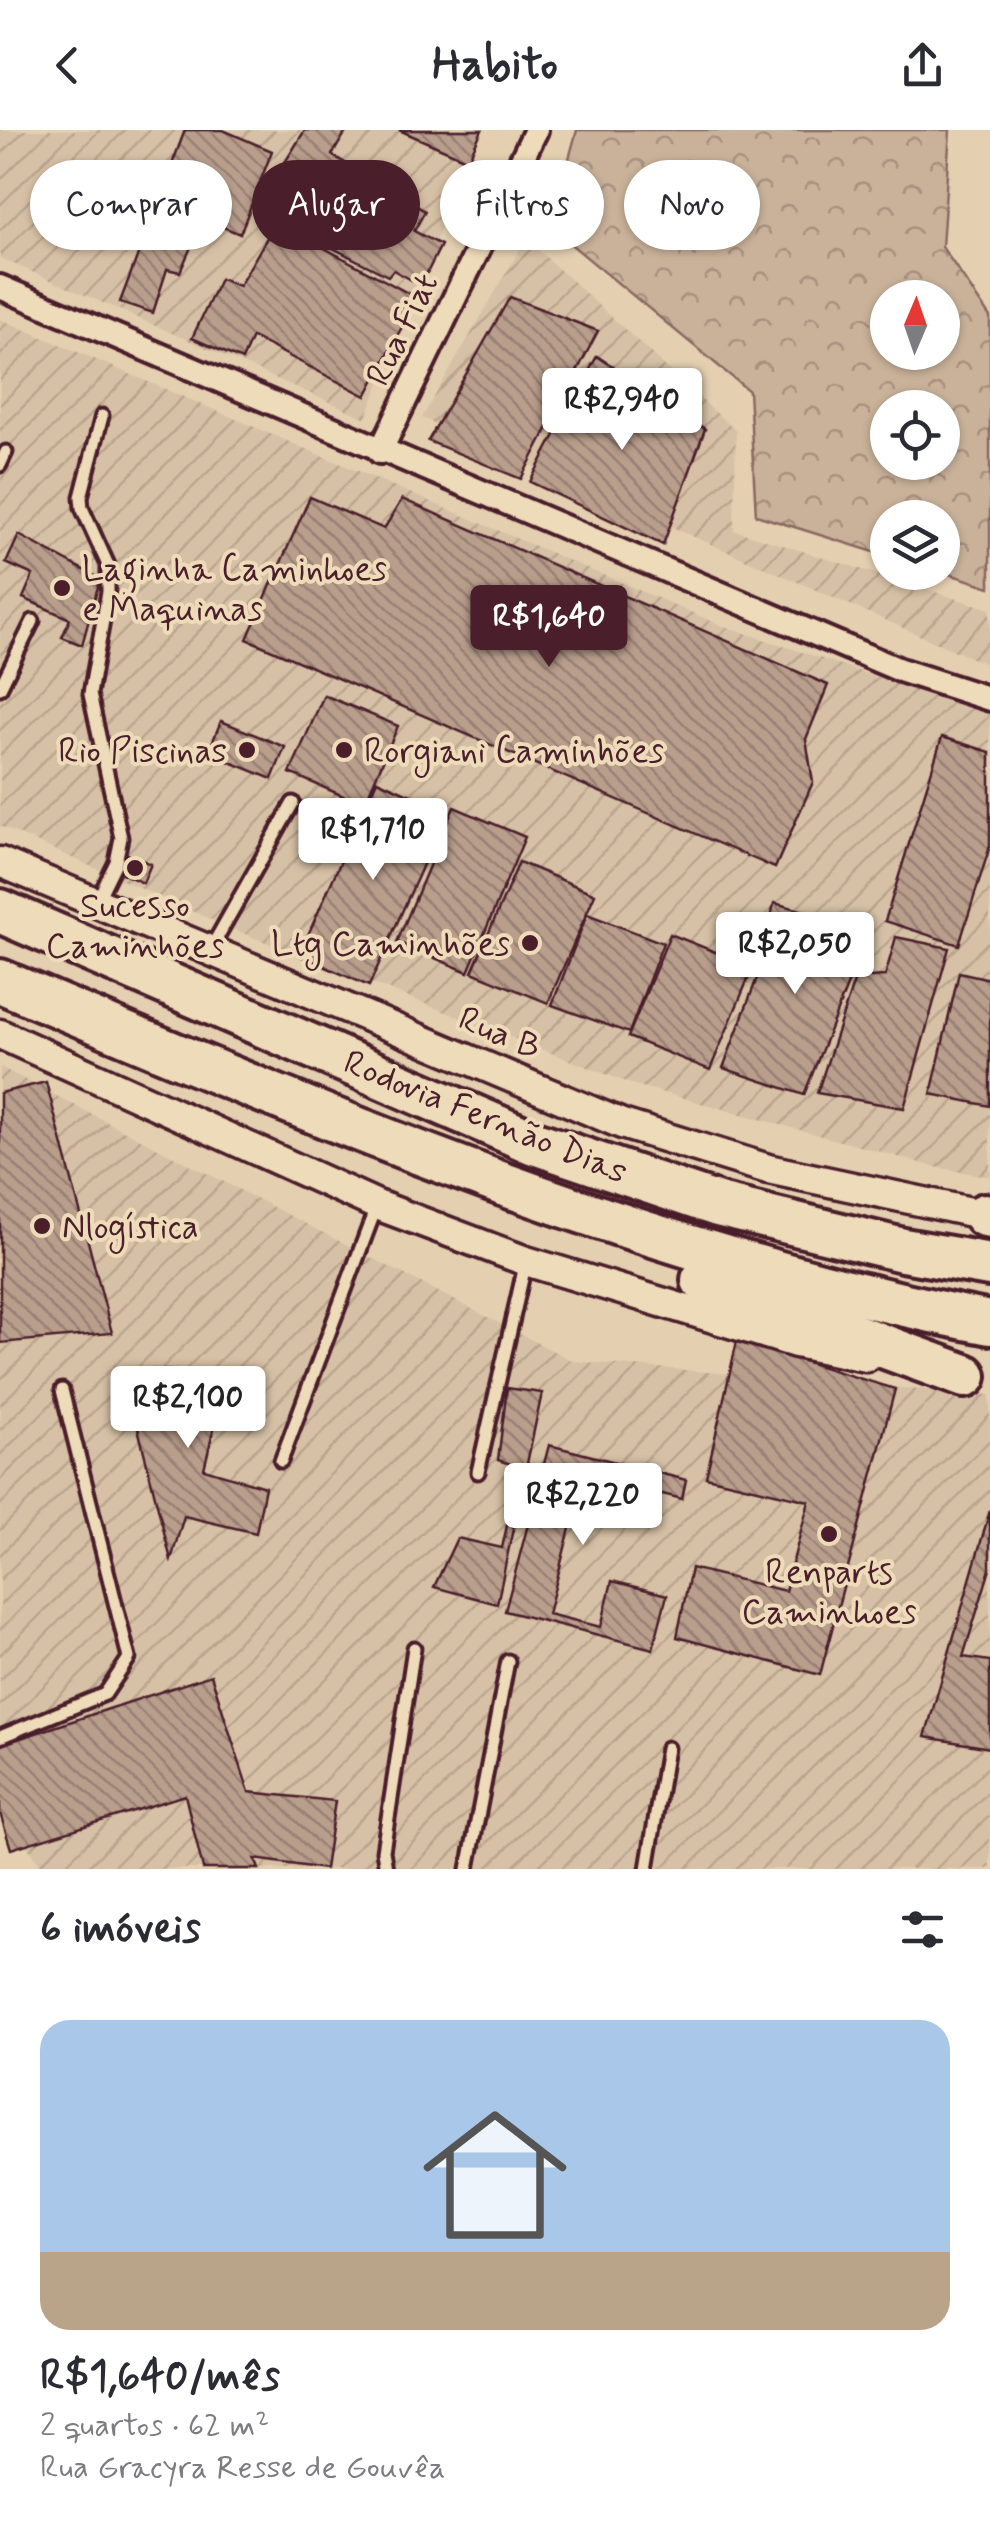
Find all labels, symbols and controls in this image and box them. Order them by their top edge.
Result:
text: Habito [432,36,558,95]
icon: back [40,38,95,93]
icon: share [895,38,950,93]
chip: Comprar [30,160,232,250]
chip: Alugar [252,160,420,250]
chip: Filtros [440,160,604,250]
chip: Novo [624,160,760,250]
street label: Rua Fiat [356,266,450,394]
north arrow [870,280,960,370]
map controls [870,280,960,590]
pin: R$2,940 [530,368,714,453]
text: R$2,940 [564,379,680,421]
button: locate [870,390,960,480]
button: layers [870,500,960,590]
place label: Laginha Caminhoes e Maquinas [82,547,387,633]
marker: Laginha Caminhoes e Maquinas [51,577,73,599]
pin: R$1,640 [457,585,641,670]
text: R$1,640 [492,596,606,638]
place label: Rio Piscinas [58,729,227,775]
place label: Rorgiani Caminhões [364,729,664,778]
marker: Rio Piscinas [236,739,258,761]
marker: Rorgiani Caminhões [333,739,355,761]
pin: R$1,710 [281,798,465,883]
text: R$1,710 [320,809,426,851]
marker: Sucesso Caminhões [124,857,146,879]
place label: Sucesso Caminhões [46,884,224,970]
pin: R$2,050 [703,912,887,997]
place label: Ltg Caminhões [271,922,510,971]
text: R$2,050 [738,923,852,965]
marker: Ltg Caminhões [519,932,541,954]
street label: Rua B [451,996,547,1072]
street label: Rodovia Fernão Dias [337,1040,634,1196]
place label: Nlogística [62,1205,199,1254]
marker: Nlogística [31,1215,53,1237]
pin: R$2,100 [96,1366,280,1451]
text: R$2,100 [133,1377,243,1419]
pin: R$2,220 [491,1463,675,1548]
text: R$2,220 [526,1474,640,1516]
marker: Renparts Caminhoes [818,1523,840,1545]
place label: Renparts Caminhoes [741,1550,917,1636]
text: 6 imóveis [40,1902,201,1957]
icon: filters [895,1902,950,1957]
icon: home [405,2085,585,2265]
text: R$1,640/mês [40,2350,280,2405]
text: 2 quartos · 62 m² [40,2405,269,2447]
text: Rua Gracyra Resse de Gouvêa [40,2447,446,2489]

